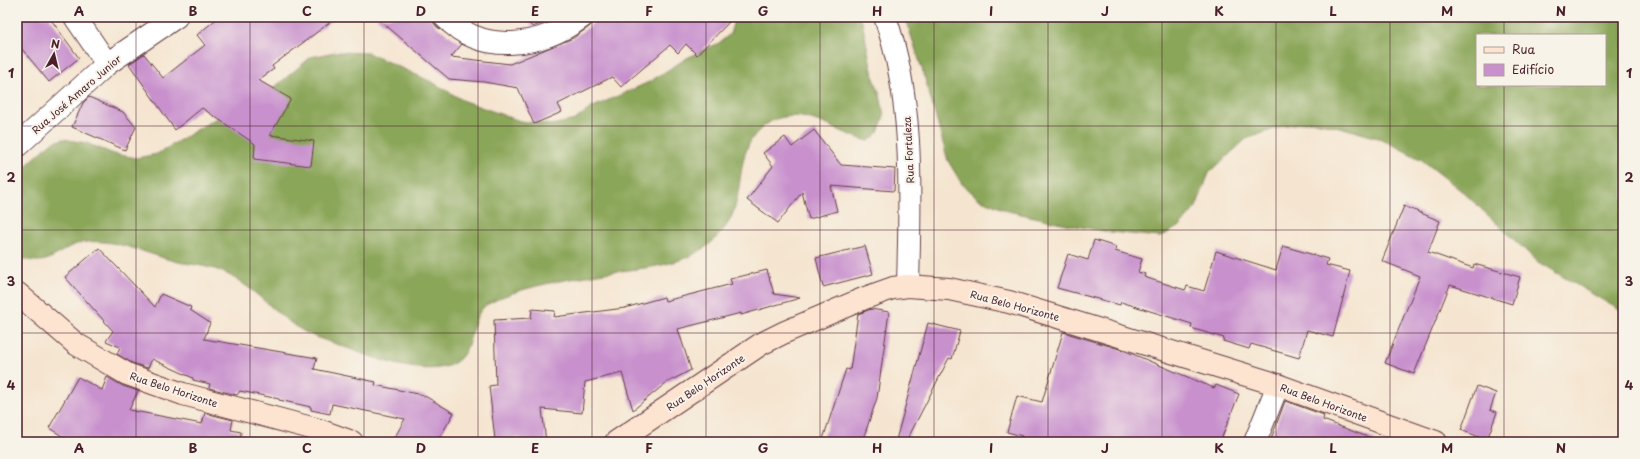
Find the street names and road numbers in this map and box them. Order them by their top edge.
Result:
street label: Rua José Amaro Junior [28,51,124,137]
street label: Rua Fortaleza [899,115,917,184]
street label: Rua Belo Horizonte [969,286,1062,324]
street label: Rua Belo Horizonte [663,350,748,414]
street label: Rua Belo Horizonte [128,368,220,410]
street label: Rua Belo Horizonte [1278,379,1370,425]

